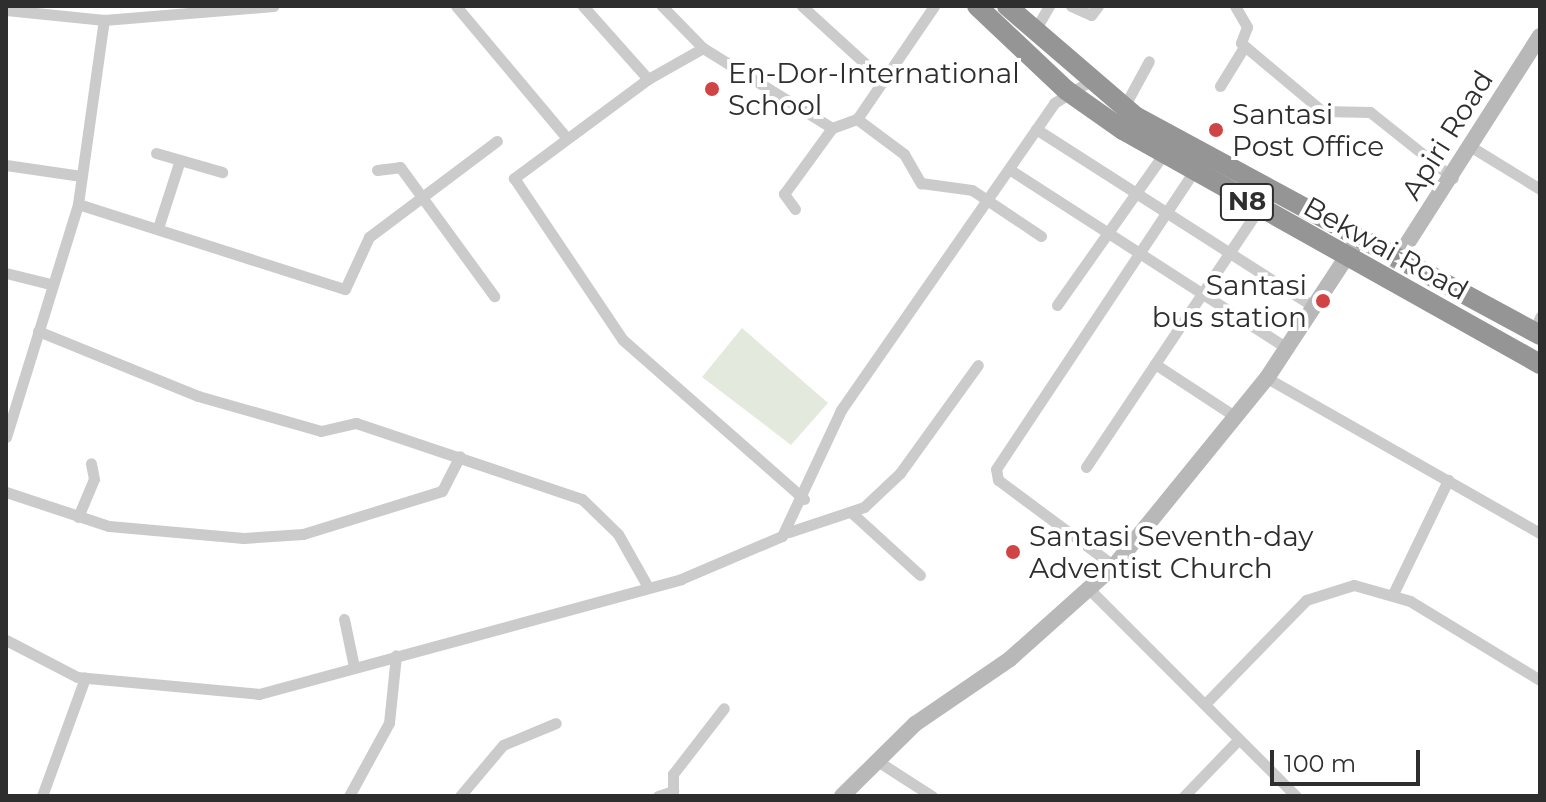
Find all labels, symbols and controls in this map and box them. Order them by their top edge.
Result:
place label: En-Dor-International School [728,56,1020,122]
street label: Apiri Road [1394,64,1500,206]
marker: En-Dor-International School [703,80,721,98]
place label: Santasi Post Office [1232,97,1384,163]
marker: Santasi Post Office [1207,121,1225,139]
road number: N8 [1219,180,1275,224]
street label: Bekwai Road [1298,189,1474,307]
place label: Santasi bus station [1152,268,1307,334]
marker: Santasi bus station [1314,292,1332,310]
place label: Santasi Seventh-day Adventist Church [1029,519,1313,585]
marker: Santasi Seventh-day Adventist Church [1004,543,1022,561]
scale bar [1274,734,1424,784]
text: 100 m [1284,749,1356,778]

